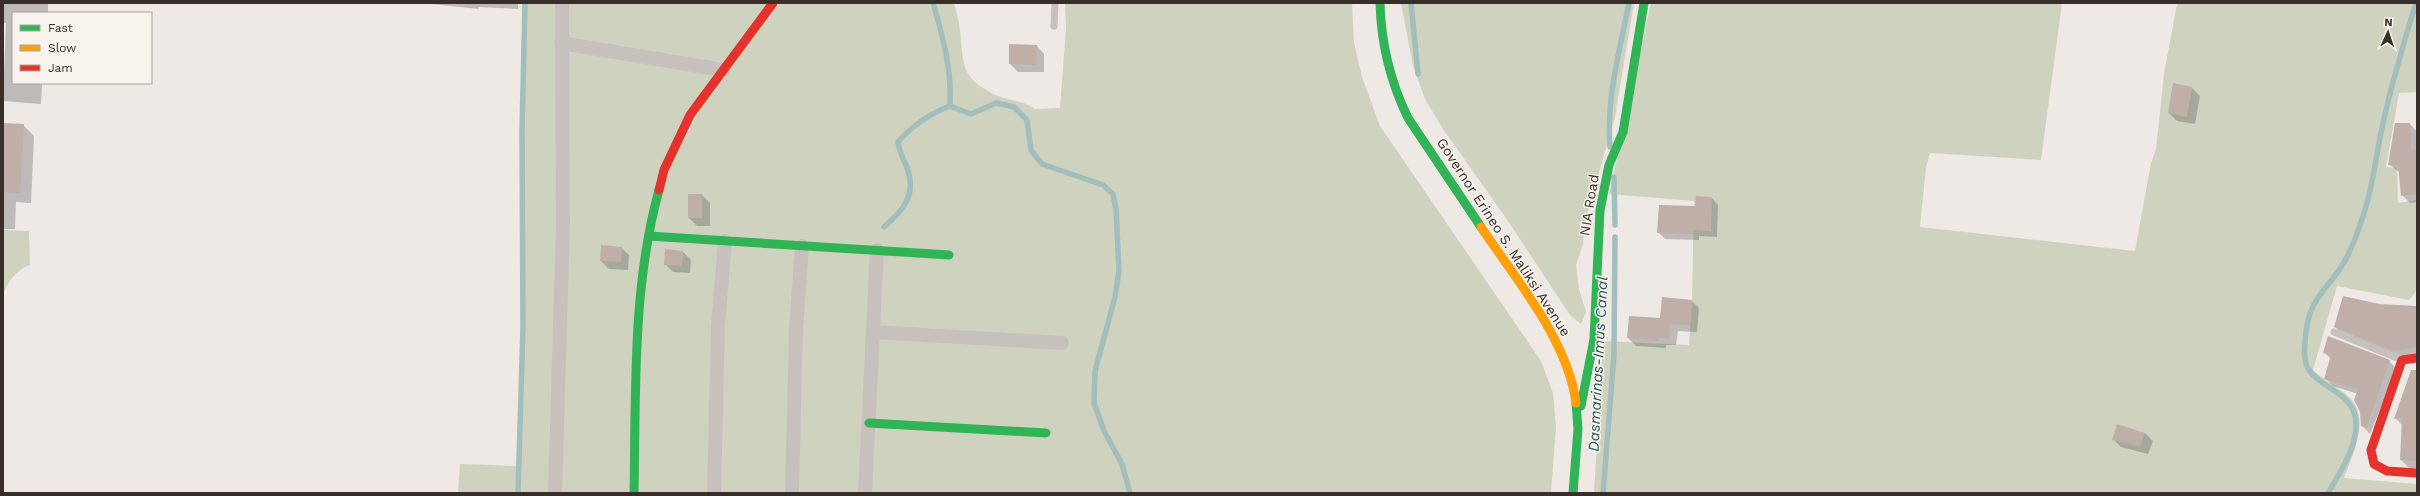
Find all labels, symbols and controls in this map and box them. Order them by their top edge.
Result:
legend [12,12,152,84]
north arrow [2368,12,2408,52]
text: N [2384,16,2393,29]
text: Fast [48,21,73,35]
text: Slow [48,41,76,55]
text: Jam [48,61,73,75]
street label: Governor Erineo S. Maliksi Avenue [1434,135,1574,339]
street label: NIA Road [1576,173,1602,237]
water label: Dasmarinas-Imus Canal [1584,275,1612,452]

